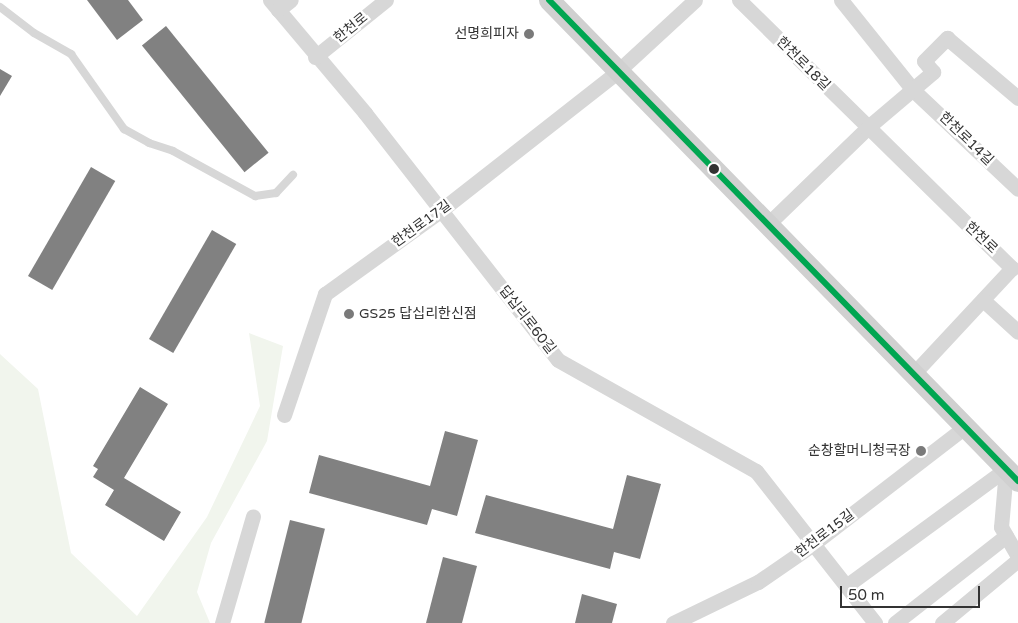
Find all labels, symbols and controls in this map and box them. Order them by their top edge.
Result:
street label: 한천로 [331,9,371,47]
place label: 선명희피자 [455,26,519,42]
marker: 선명희피자 [523,28,535,40]
street label: 한천로18길 [773,34,833,94]
street label: 한천로14길 [935,109,997,169]
unlabelled marker [709,164,719,174]
street label: 한천로17길 [389,197,455,251]
street label: 한천로 [961,219,1001,257]
street label: 답십리로60길 [495,283,559,357]
place label: GS25 답십리한신점 [359,306,477,322]
marker: GS25 답십리한신점 [343,308,355,320]
place label: 순창할머니청국장 [808,443,911,459]
marker: 순창할머니청국장 [915,445,927,457]
street label: 한천로15길 [792,506,858,562]
scale bar [843,576,983,608]
text: 50 m [848,586,885,604]

